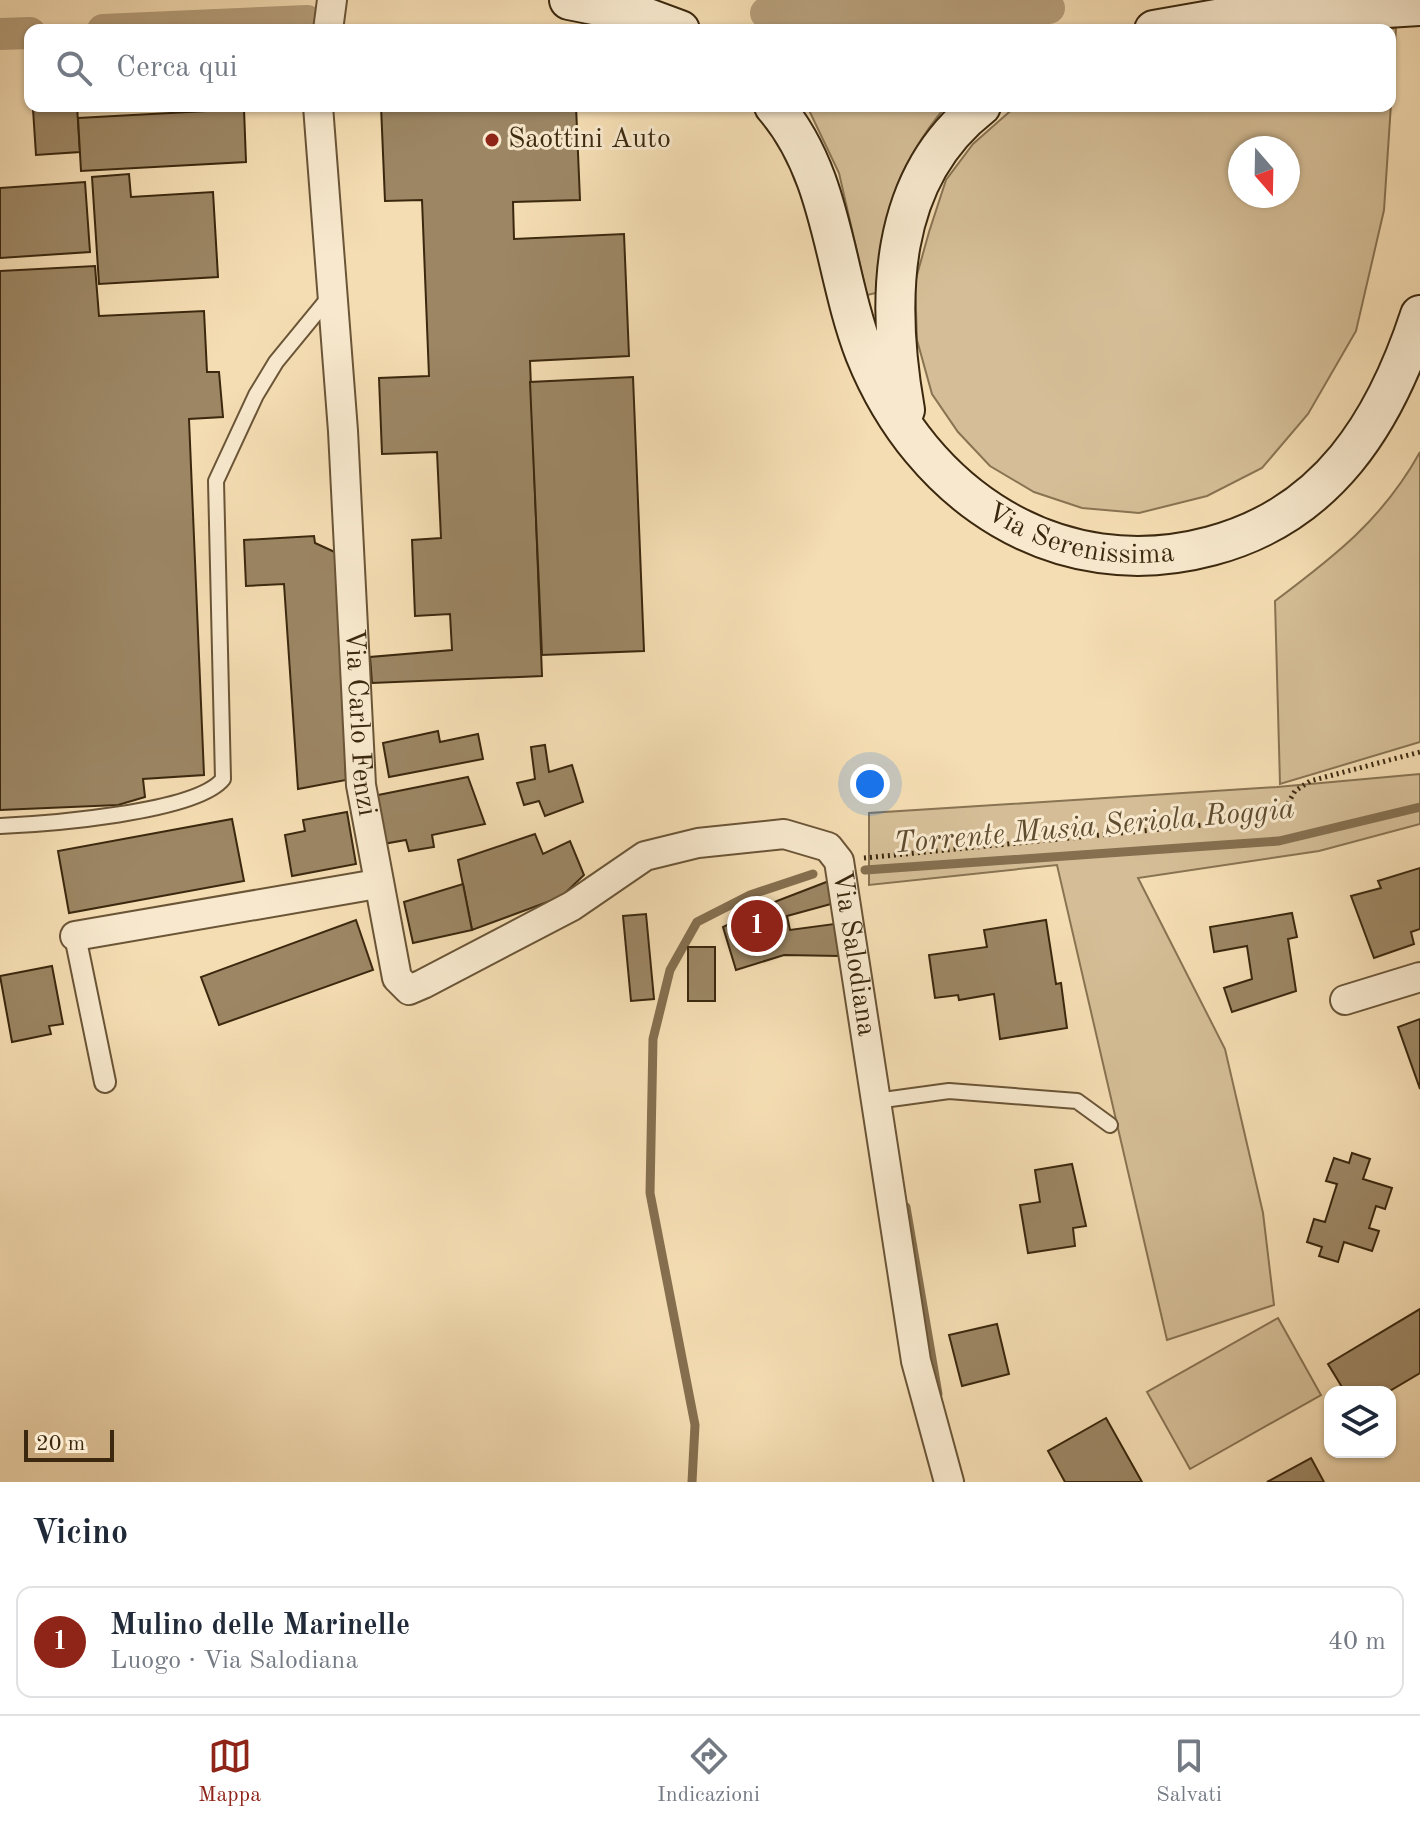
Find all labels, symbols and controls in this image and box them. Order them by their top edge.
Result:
search box [24,24,1396,112]
icon: search [52,46,96,90]
text: Cerca qui [116,53,238,83]
place label: Saottini Auto [508,126,671,154]
marker: Saottini Auto [483,131,501,149]
north arrow [1228,136,1300,208]
street label: Via Serenissima [981,498,1176,570]
street label: Via Carlo Fenzi [339,628,381,819]
your location [850,764,890,804]
water label: Torrente Musia Seriola Roggia [892,795,1296,859]
street label: Via Salodiana [827,869,880,1039]
pin: 1 [731,896,783,956]
map controls [1324,1386,1396,1458]
button: layers [1324,1386,1396,1458]
scale bar [24,1426,114,1462]
text: 20 m [36,1433,85,1455]
text: Vicino [32,1517,128,1551]
text: Mulino delle Marinelle [110,1611,410,1641]
text: 1 [52,1629,68,1655]
text: 40 m [1328,1629,1386,1655]
text: Luogo · Via Salodiana [110,1648,358,1674]
tab: Mappa [198,1734,261,1809]
tab: Indicazioni [657,1734,760,1809]
tab: Salvati [1156,1734,1222,1809]

